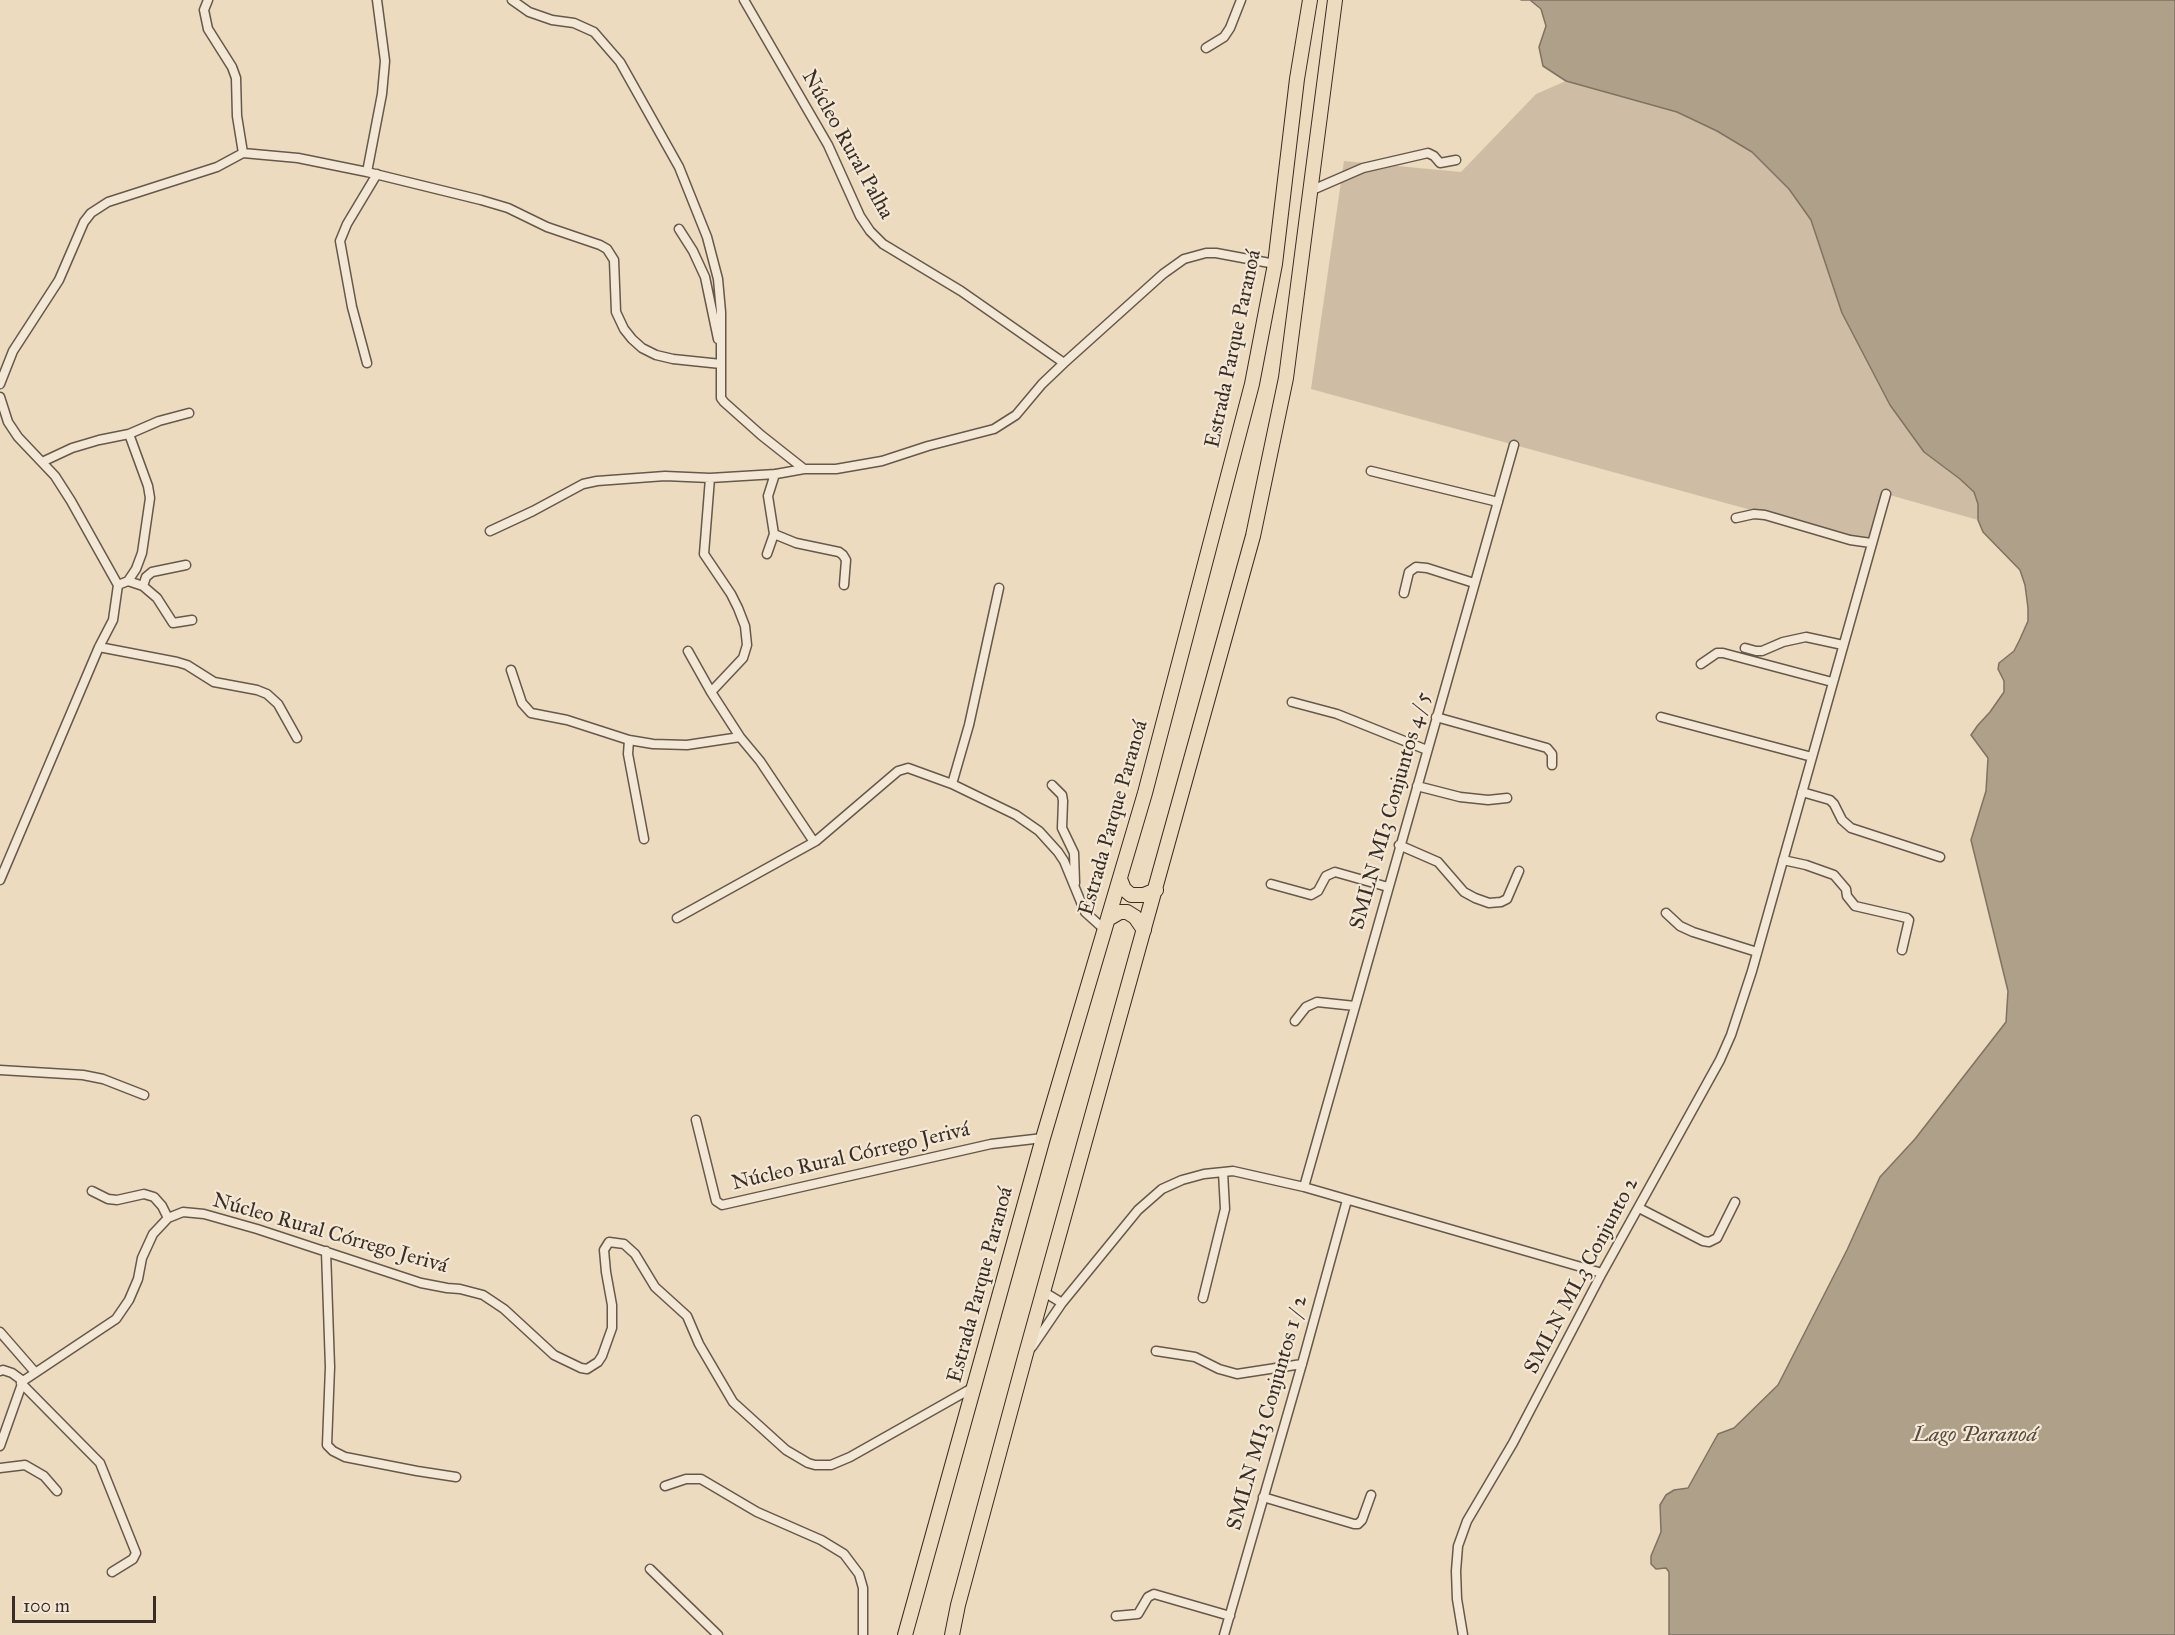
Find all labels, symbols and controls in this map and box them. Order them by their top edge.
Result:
street label: Núcleo Rural Palha [796,66,898,224]
street label: Estrada Parque Paranoá [1201,248,1267,450]
street label: SMLN MI3 Conjuntos 4 / 5 [1345,689,1437,933]
street label: Estrada Parque Paranoá [1074,718,1154,918]
street label: Núcleo Rural Córrego Jerivá [730,1117,972,1197]
street label: SMLN ML3 Conjunto 2 [1520,1174,1644,1378]
street label: Estrada Parque Paranoá [943,1184,1019,1386]
street label: Núcleo Rural Córrego Jerivá [210,1188,450,1280]
street label: SMLN MI3 Conjuntos 1 / 2 [1222,1293,1314,1533]
water label: Lago Paranoá [1913,1423,2037,1449]
scale bar [15,1584,159,1622]
text: 100 m [23,1595,70,1617]

